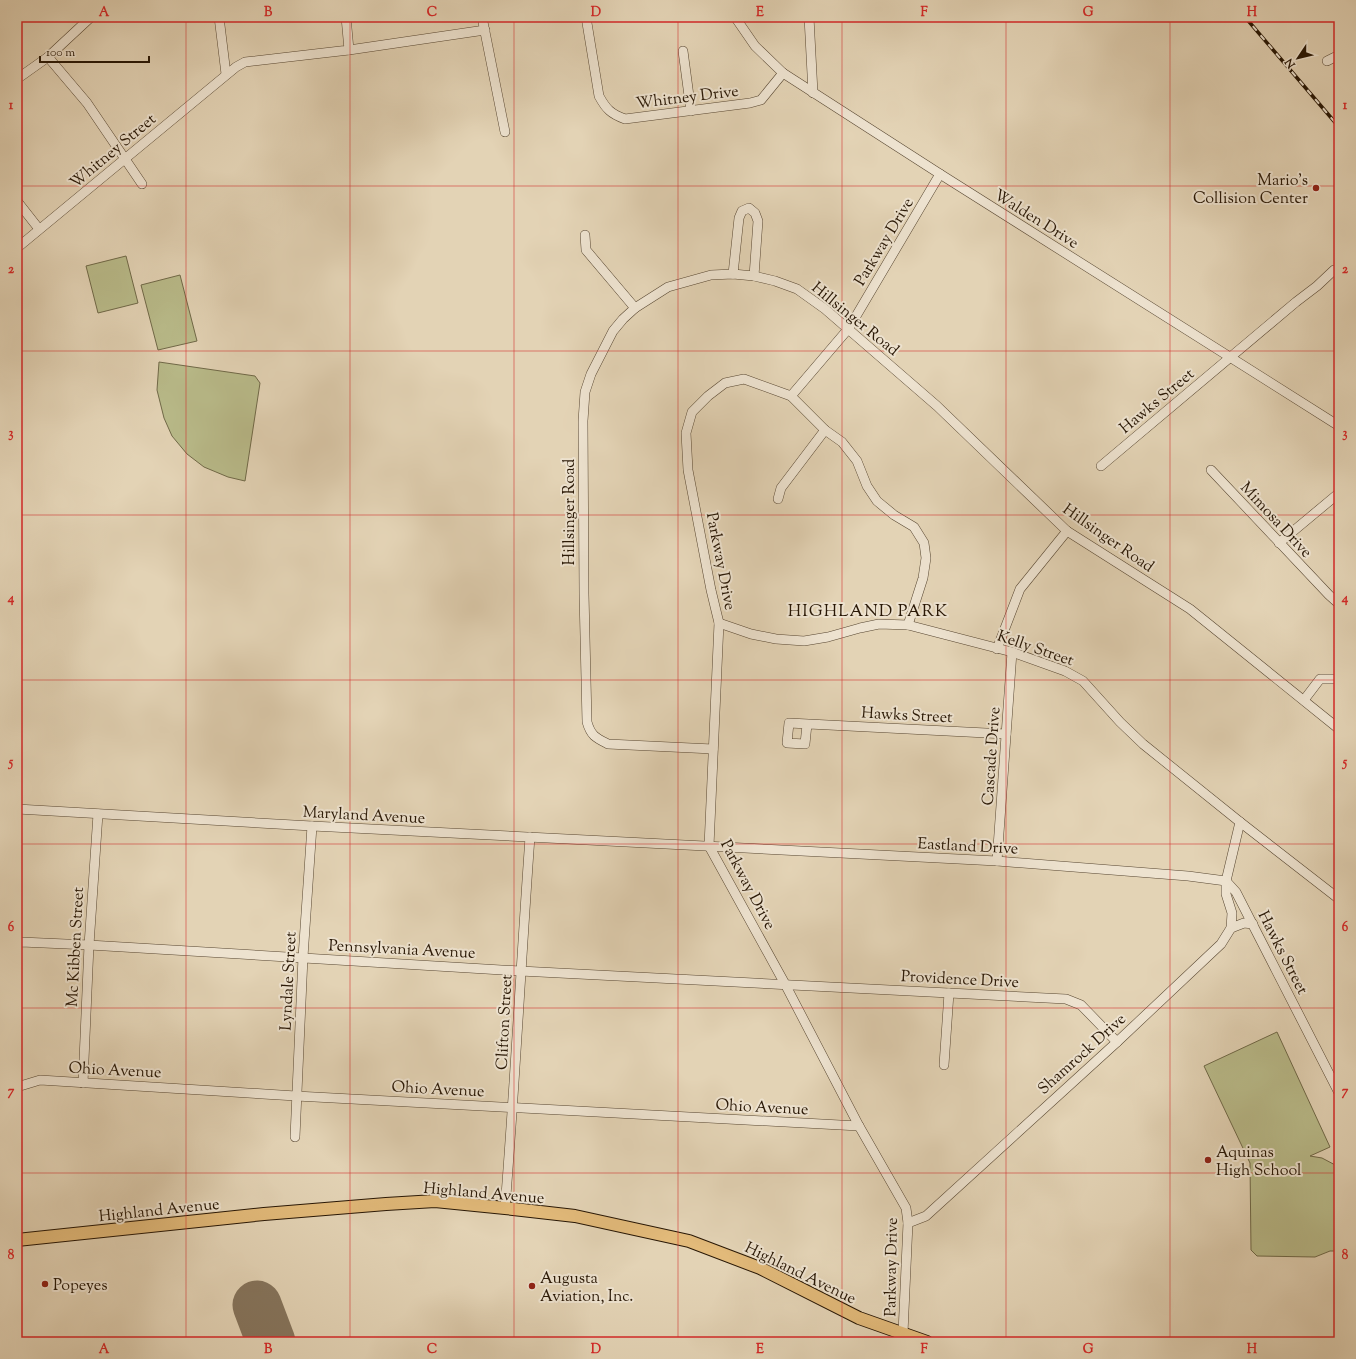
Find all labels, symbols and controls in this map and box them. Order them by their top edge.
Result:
text: A [99,4,110,22]
text: B [264,4,273,22]
text: C [427,4,437,22]
text: D [591,4,601,22]
text: E [756,4,764,22]
text: F [920,4,928,22]
text: G [1083,4,1094,22]
text: H [1247,4,1258,22]
scale bar [40,38,149,64]
north arrow [1278,38,1318,78]
text: 100 m [46,44,75,62]
text: N [1281,55,1300,72]
street label: Whitney Drive [635,81,740,116]
text: 1 [9,97,14,115]
text: 1 [1343,97,1348,115]
street label: Whitney Street [66,109,162,195]
place label: Mario's Collision Center [1193,170,1308,211]
marker: Mario's Collision Center [1311,183,1321,193]
street label: Walden Drive [989,185,1083,255]
street label: Parkway Drive [850,194,921,291]
text: 2 [8,261,15,279]
text: 2 [1342,261,1349,279]
street label: Hillsinger Road [806,277,903,362]
street label: Hawks Street [1115,363,1200,440]
text: 3 [8,425,14,443]
text: 3 [1342,425,1348,443]
street label: Hillsinger Road [559,459,582,565]
street label: Mimosa Drive [1234,478,1317,564]
street label: Hillsinger Road [1057,499,1158,579]
street label: Parkway Drive [699,511,740,612]
text: 4 [7,590,15,608]
text: 4 [1341,590,1349,608]
district label: HIGHLAND PARK [788,600,948,624]
street label: Kelly Street [994,626,1077,673]
street label: Hawks Street [861,703,954,730]
street label: Cascade Drive [978,706,1007,806]
text: 5 [8,754,14,772]
text: 5 [1342,754,1348,772]
street label: Maryland Avenue [302,802,426,831]
street label: Eastland Drive [917,833,1019,862]
street label: Parkway Drive [713,836,780,934]
street label: Mc Kibben Street [62,886,91,1008]
street label: Hawks Street [1251,907,1313,1000]
text: 6 [8,919,15,937]
text: 6 [1342,919,1349,937]
street label: Lyndale Street [275,930,304,1031]
street label: Pennsylvania Avenue [328,935,476,966]
street label: Providence Drive [900,966,1019,995]
street label: Clifton Street [492,973,520,1071]
street label: Shamrock Drive [1033,1009,1132,1101]
street label: Ohio Avenue [68,1058,162,1085]
street label: Ohio Avenue [391,1077,485,1104]
text: 7 [8,1083,15,1101]
text: 7 [1342,1083,1349,1101]
street label: Ohio Avenue [715,1095,809,1122]
place label: Aquinas High School [1216,1142,1302,1183]
marker: Aquinas High School [1203,1155,1213,1165]
street label: Highland Avenue [422,1178,545,1211]
street label: Highland Avenue [98,1194,221,1229]
street label: Parkway Drive [880,1217,905,1317]
street label: Highland Avenue [740,1237,859,1311]
text: 8 [8,1247,15,1265]
text: 8 [1342,1247,1349,1265]
place label: Augusta Aviation, Inc. [540,1268,633,1309]
place label: Popeyes [53,1275,107,1298]
marker: Popeyes [40,1279,50,1289]
marker: Augusta Aviation, Inc. [527,1281,537,1291]
text: A [99,1341,110,1359]
text: B [264,1341,273,1359]
text: C [427,1341,437,1359]
text: D [591,1341,601,1359]
text: E [756,1341,764,1359]
text: F [920,1341,928,1359]
text: G [1083,1341,1094,1359]
text: H [1247,1341,1258,1359]

